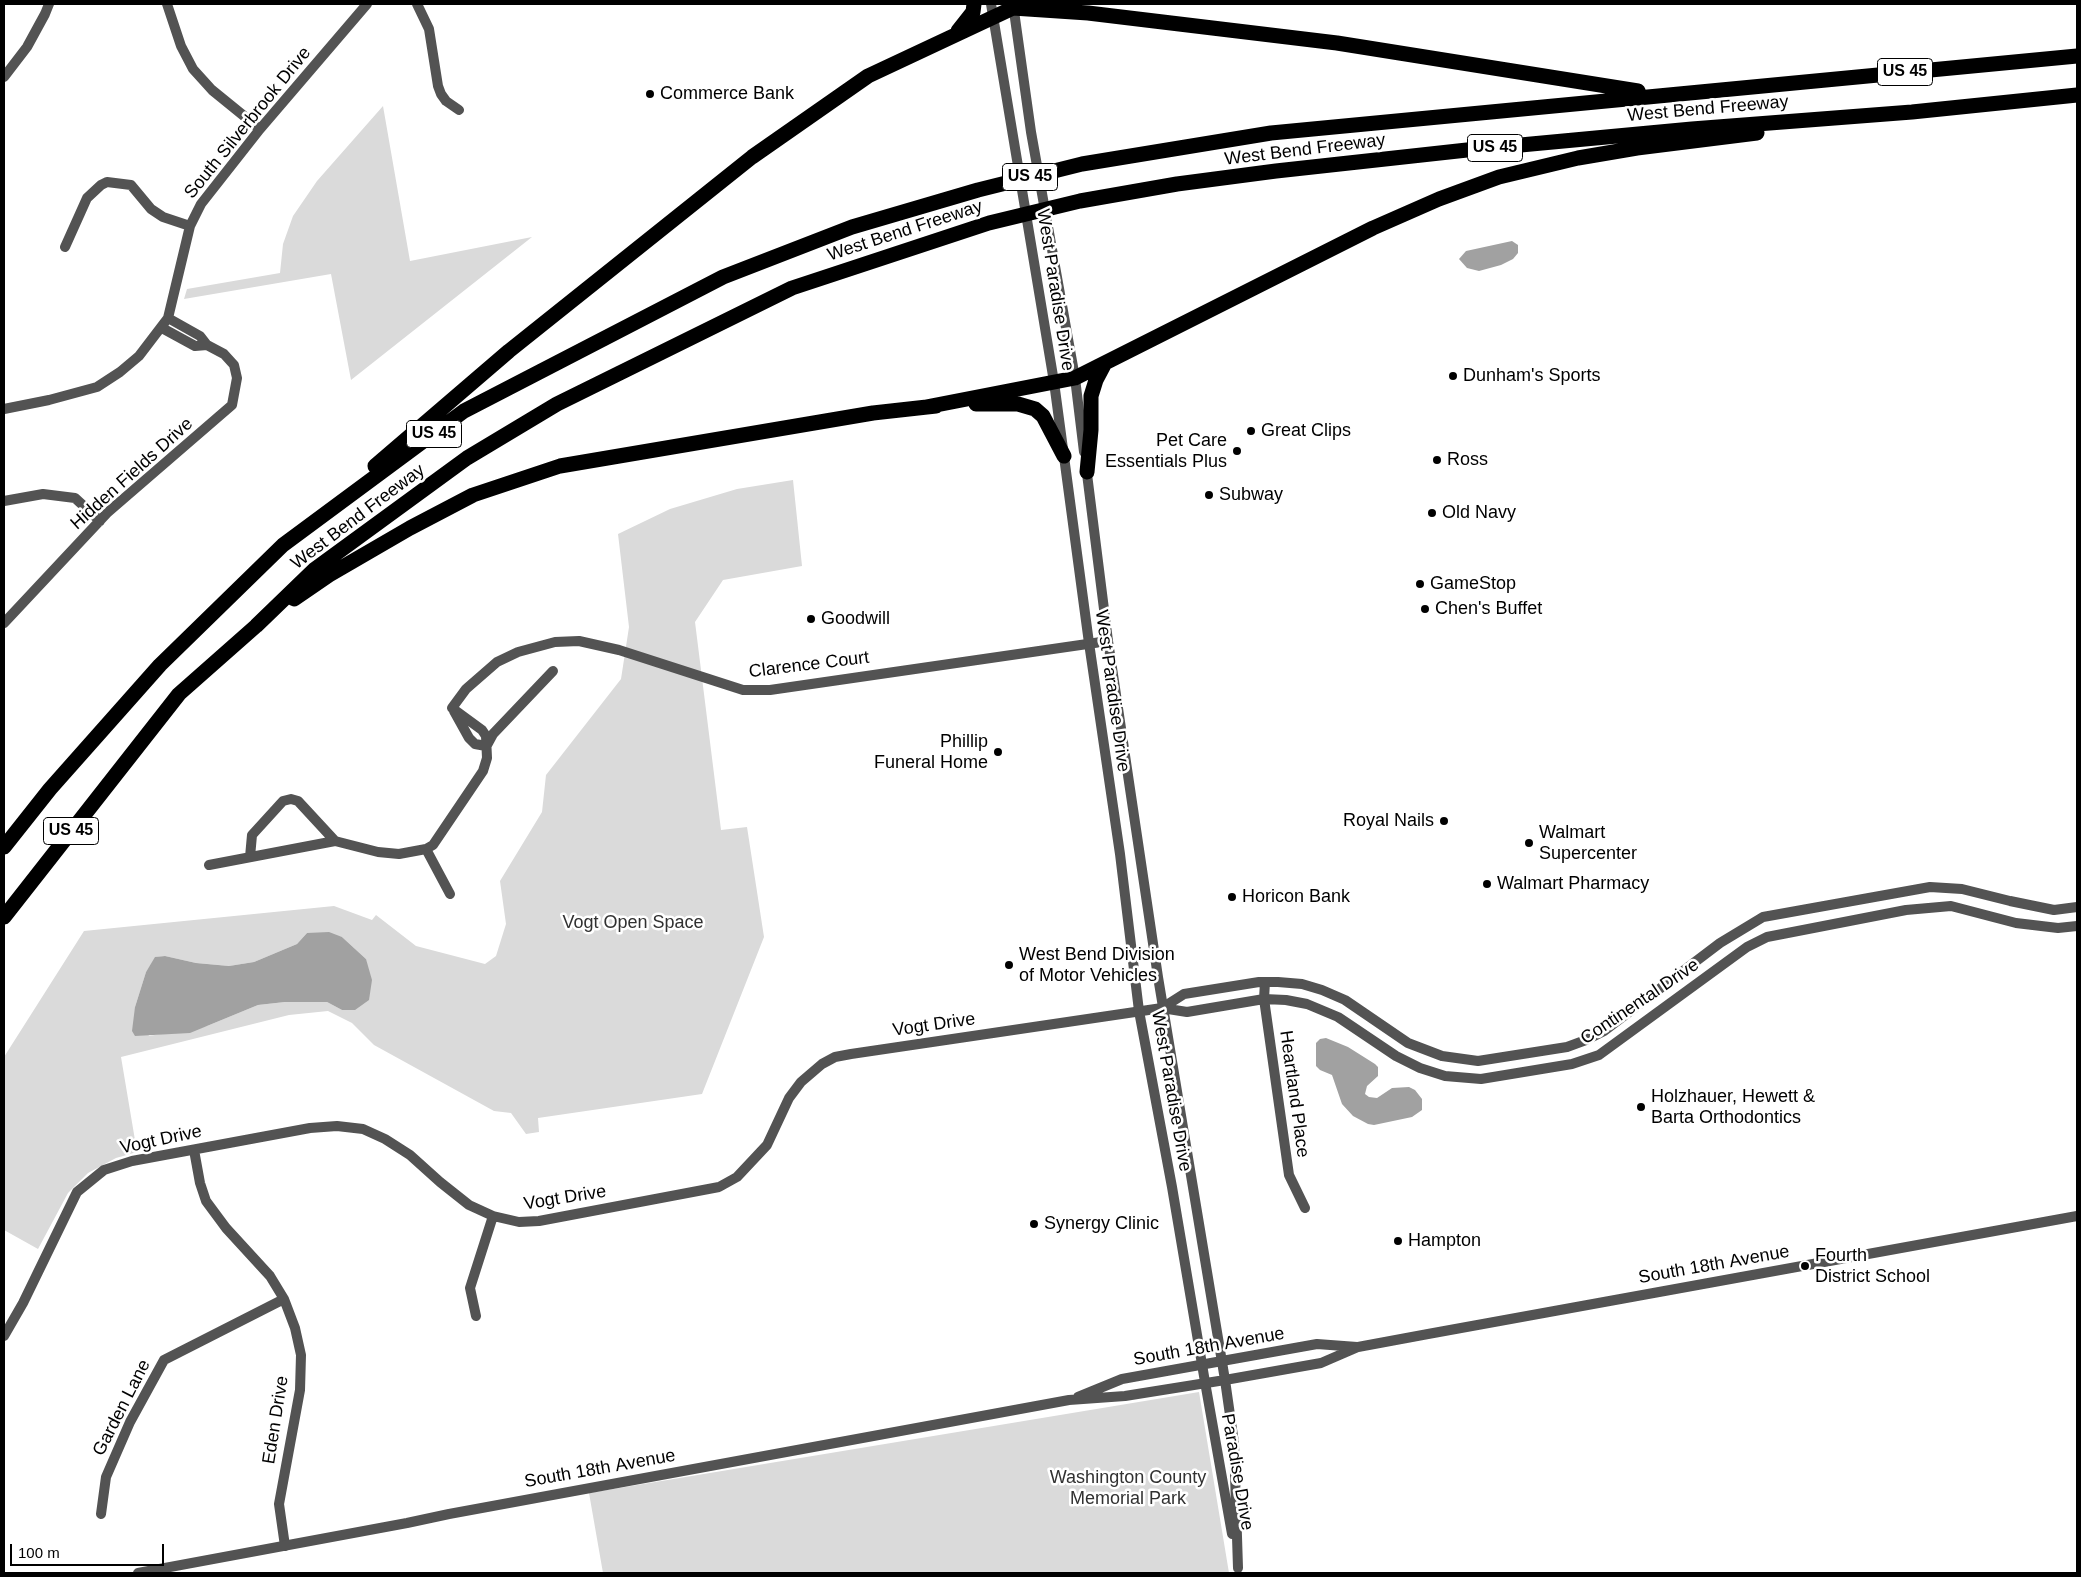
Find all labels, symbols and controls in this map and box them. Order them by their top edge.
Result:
street label: South Silverbrook Drive [180,43,316,203]
road number: US 45 [1878,58,1932,86]
place label: Commerce Bank [660,83,794,105]
marker: Commerce Bank [644,88,656,100]
street label: West Bend Freeway [1626,91,1790,127]
street label: West Bend Freeway [1223,129,1387,171]
road number: US 45 [1468,134,1522,162]
road number: US 45 [1002,163,1058,190]
street label: West Bend Freeway [825,196,985,266]
street label: West Paradise Drive [1032,207,1078,373]
place label: Dunham's Sports [1463,365,1600,387]
marker: Dunham's Sports [1447,370,1459,382]
street label: Hidden Fields Drive [66,413,198,535]
road number: US 45 [406,420,462,448]
place label: Great Clips [1261,420,1351,442]
marker: Great Clips [1245,425,1257,437]
place label: Pet Care Essentials Plus [1105,430,1227,472]
marker: Pet Care Essentials Plus [1231,445,1243,457]
place label: Ross [1447,449,1488,471]
marker: Ross [1431,454,1443,466]
street label: West Bend Freeway [287,460,429,574]
place label: Subway [1219,484,1283,506]
marker: Subway [1203,489,1215,501]
place label: Old Navy [1442,502,1516,524]
marker: Old Navy [1426,507,1438,519]
place label: GameStop [1430,573,1516,595]
marker: GameStop [1414,578,1426,590]
place label: Chen's Buffet [1435,598,1542,620]
marker: Chen's Buffet [1419,603,1431,615]
place label: Goodwill [821,608,890,630]
street label: West Paradise Drive [1090,608,1134,774]
marker: Goodwill [805,613,817,625]
street label: Clarence Court [748,647,870,683]
place label: Phillip Funeral Home [874,731,988,774]
marker: Phillip Funeral Home [992,746,1004,758]
place label: Royal Nails [1343,810,1434,832]
marker: Royal Nails [1438,815,1450,827]
road number: US 45 [44,818,98,844]
place label: Walmart Supercenter [1539,822,1637,864]
marker: Walmart Supercenter [1523,837,1535,849]
place label: Walmart Pharmacy [1497,873,1649,895]
marker: Walmart Pharmacy [1481,878,1493,890]
place label: Horicon Bank [1242,886,1350,908]
marker: Horicon Bank [1226,891,1238,903]
park label: Vogt Open Space [562,912,704,934]
place label: West Bend Division of Motor Vehicles [1019,944,1175,986]
street label: Continental Drive [1577,954,1703,1050]
marker: West Bend Division of Motor Vehicles [1003,959,1015,971]
street label: Vogt Drive [891,1009,977,1041]
street label: West Paradise Drive [1146,1009,1196,1173]
street label: Heartland Place [1274,1029,1314,1159]
place label: Holzhauer, Hewett & Barta Orthodontics [1651,1086,1815,1128]
marker: Holzhauer, Hewett & Barta Orthodontics [1635,1101,1647,1113]
street label: Vogt Drive [118,1121,204,1159]
street label: Vogt Drive [522,1181,608,1215]
place label: Synergy Clinic [1044,1213,1159,1235]
marker: Synergy Clinic [1028,1218,1040,1230]
place label: Hampton [1408,1230,1481,1252]
marker: Hampton [1392,1235,1404,1247]
street label: South 18th Avenue [1637,1241,1791,1289]
place label: Fourth District School [1815,1245,1930,1288]
marker: Fourth District School [1799,1260,1811,1272]
street label: South 18th Avenue [1132,1323,1286,1371]
street label: Garden Lane [89,1356,155,1460]
street label: Eden Drive [258,1374,294,1466]
street label: Paradise Drive [1216,1412,1258,1532]
street label: South 18th Avenue [523,1445,677,1493]
park label: Washington County Memorial Park [1050,1467,1206,1510]
scale bar [12,1534,166,1566]
text: 100 m [18,1544,60,1561]

